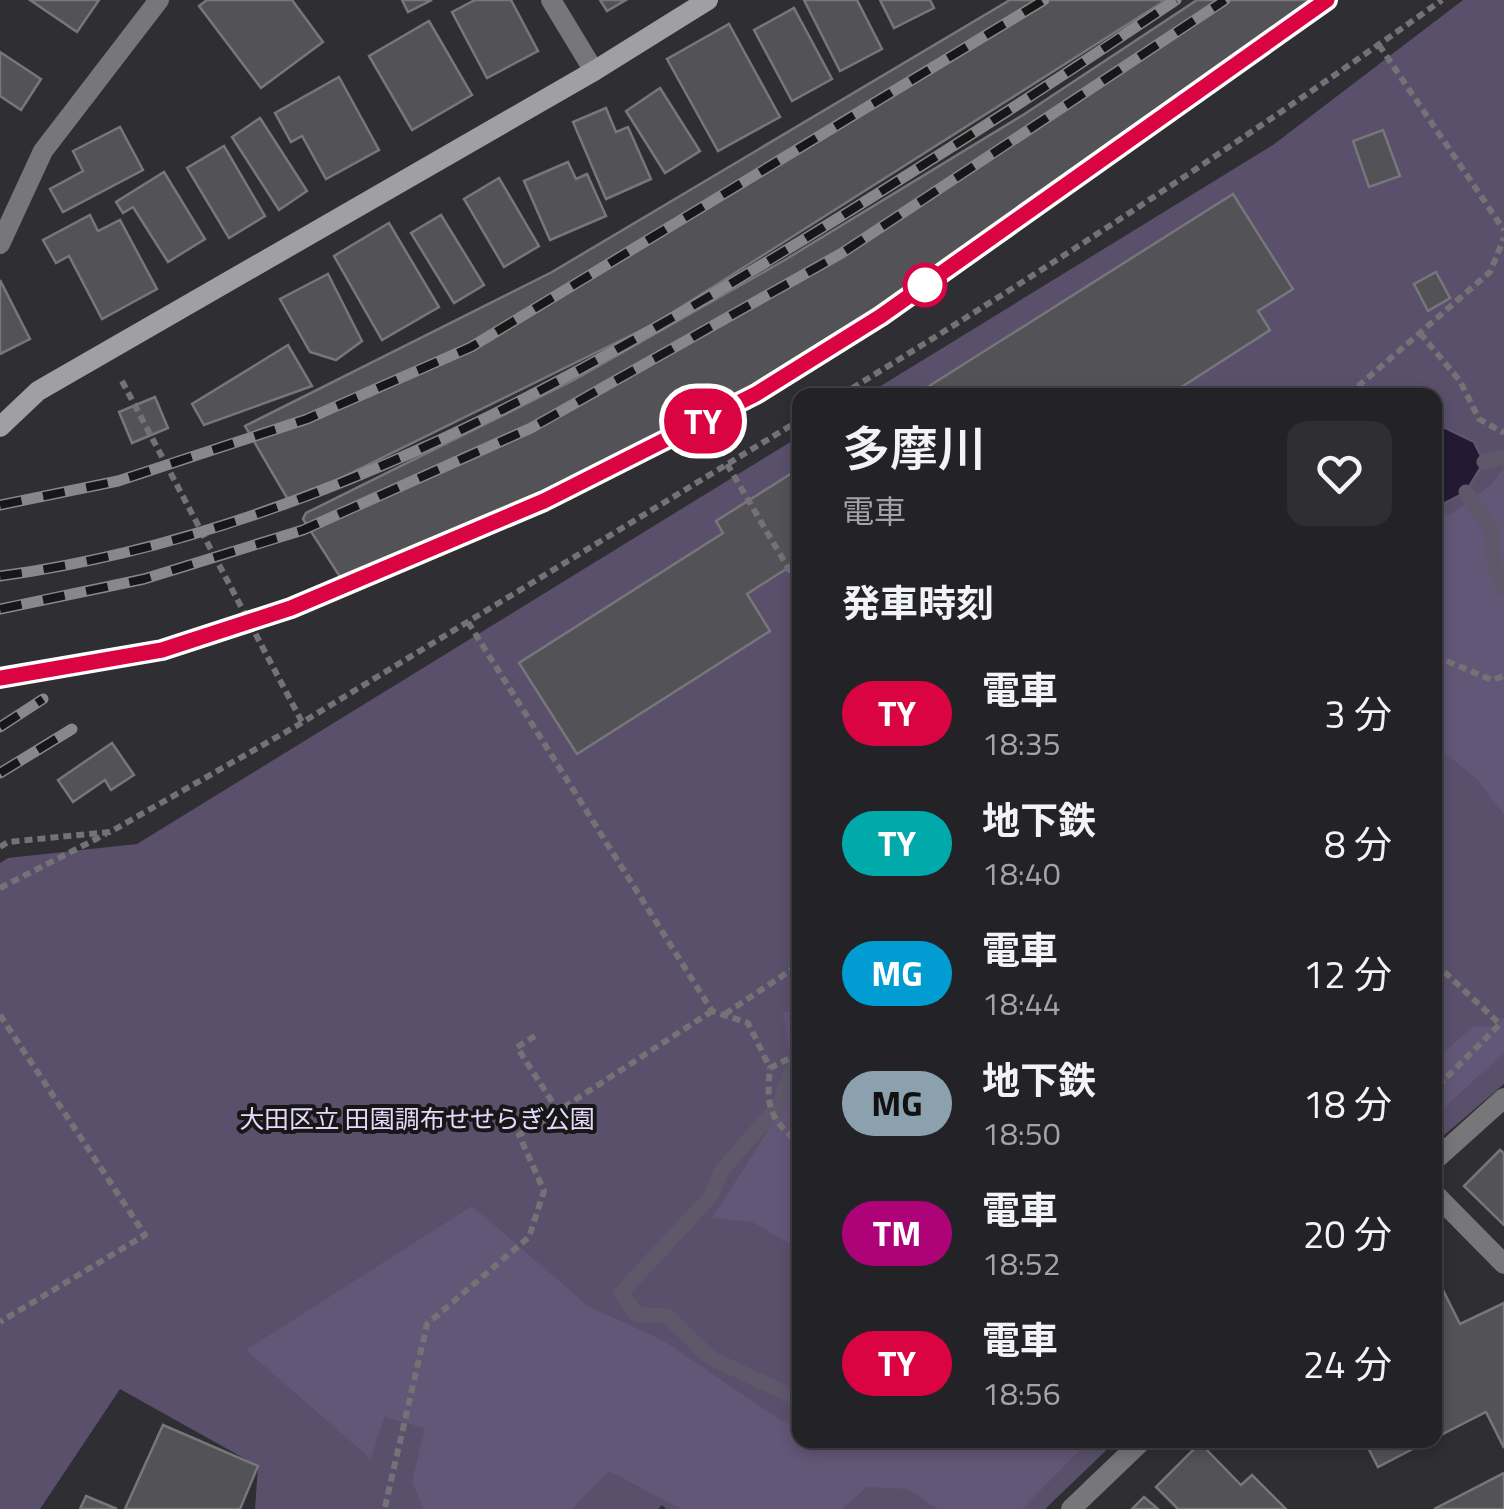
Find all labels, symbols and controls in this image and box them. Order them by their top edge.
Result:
unlabelled marker [904,264,946,306]
line badge: TY [658,388,748,454]
text: TY [684,394,722,448]
text: 多摩川 [842,412,986,485]
button: heart [1287,421,1392,526]
text: 電車 [842,487,906,535]
text: 発車時刻 [842,574,994,632]
text: 電車 [982,661,1058,719]
text: 3 分 [1324,685,1392,743]
text: TY [878,686,916,740]
text: 18:35 [982,719,1061,767]
text: 地下鉄 [982,791,1096,849]
text: 8 分 [1324,815,1392,873]
text: TY [878,816,916,870]
text: 18:40 [982,849,1061,897]
text: 電車 [982,921,1058,979]
text: 12 分 [1303,945,1392,1003]
text: MG [871,946,923,1000]
text: 18:44 [982,979,1061,1027]
text: 地下鉄 [982,1051,1096,1109]
text: 18 分 [1303,1075,1392,1133]
text: MG [871,1076,923,1130]
park label: 大田区立 田園調布せせらぎ公園 [239,1100,595,1138]
text: 18:50 [982,1109,1061,1157]
text: 電車 [982,1181,1058,1239]
text: 20 分 [1303,1205,1392,1263]
text: TM [873,1206,921,1260]
text: 18:52 [982,1239,1061,1287]
text: 電車 [982,1311,1058,1369]
text: 24 分 [1303,1335,1392,1393]
text: TY [878,1336,916,1390]
text: 18:56 [982,1369,1061,1417]

